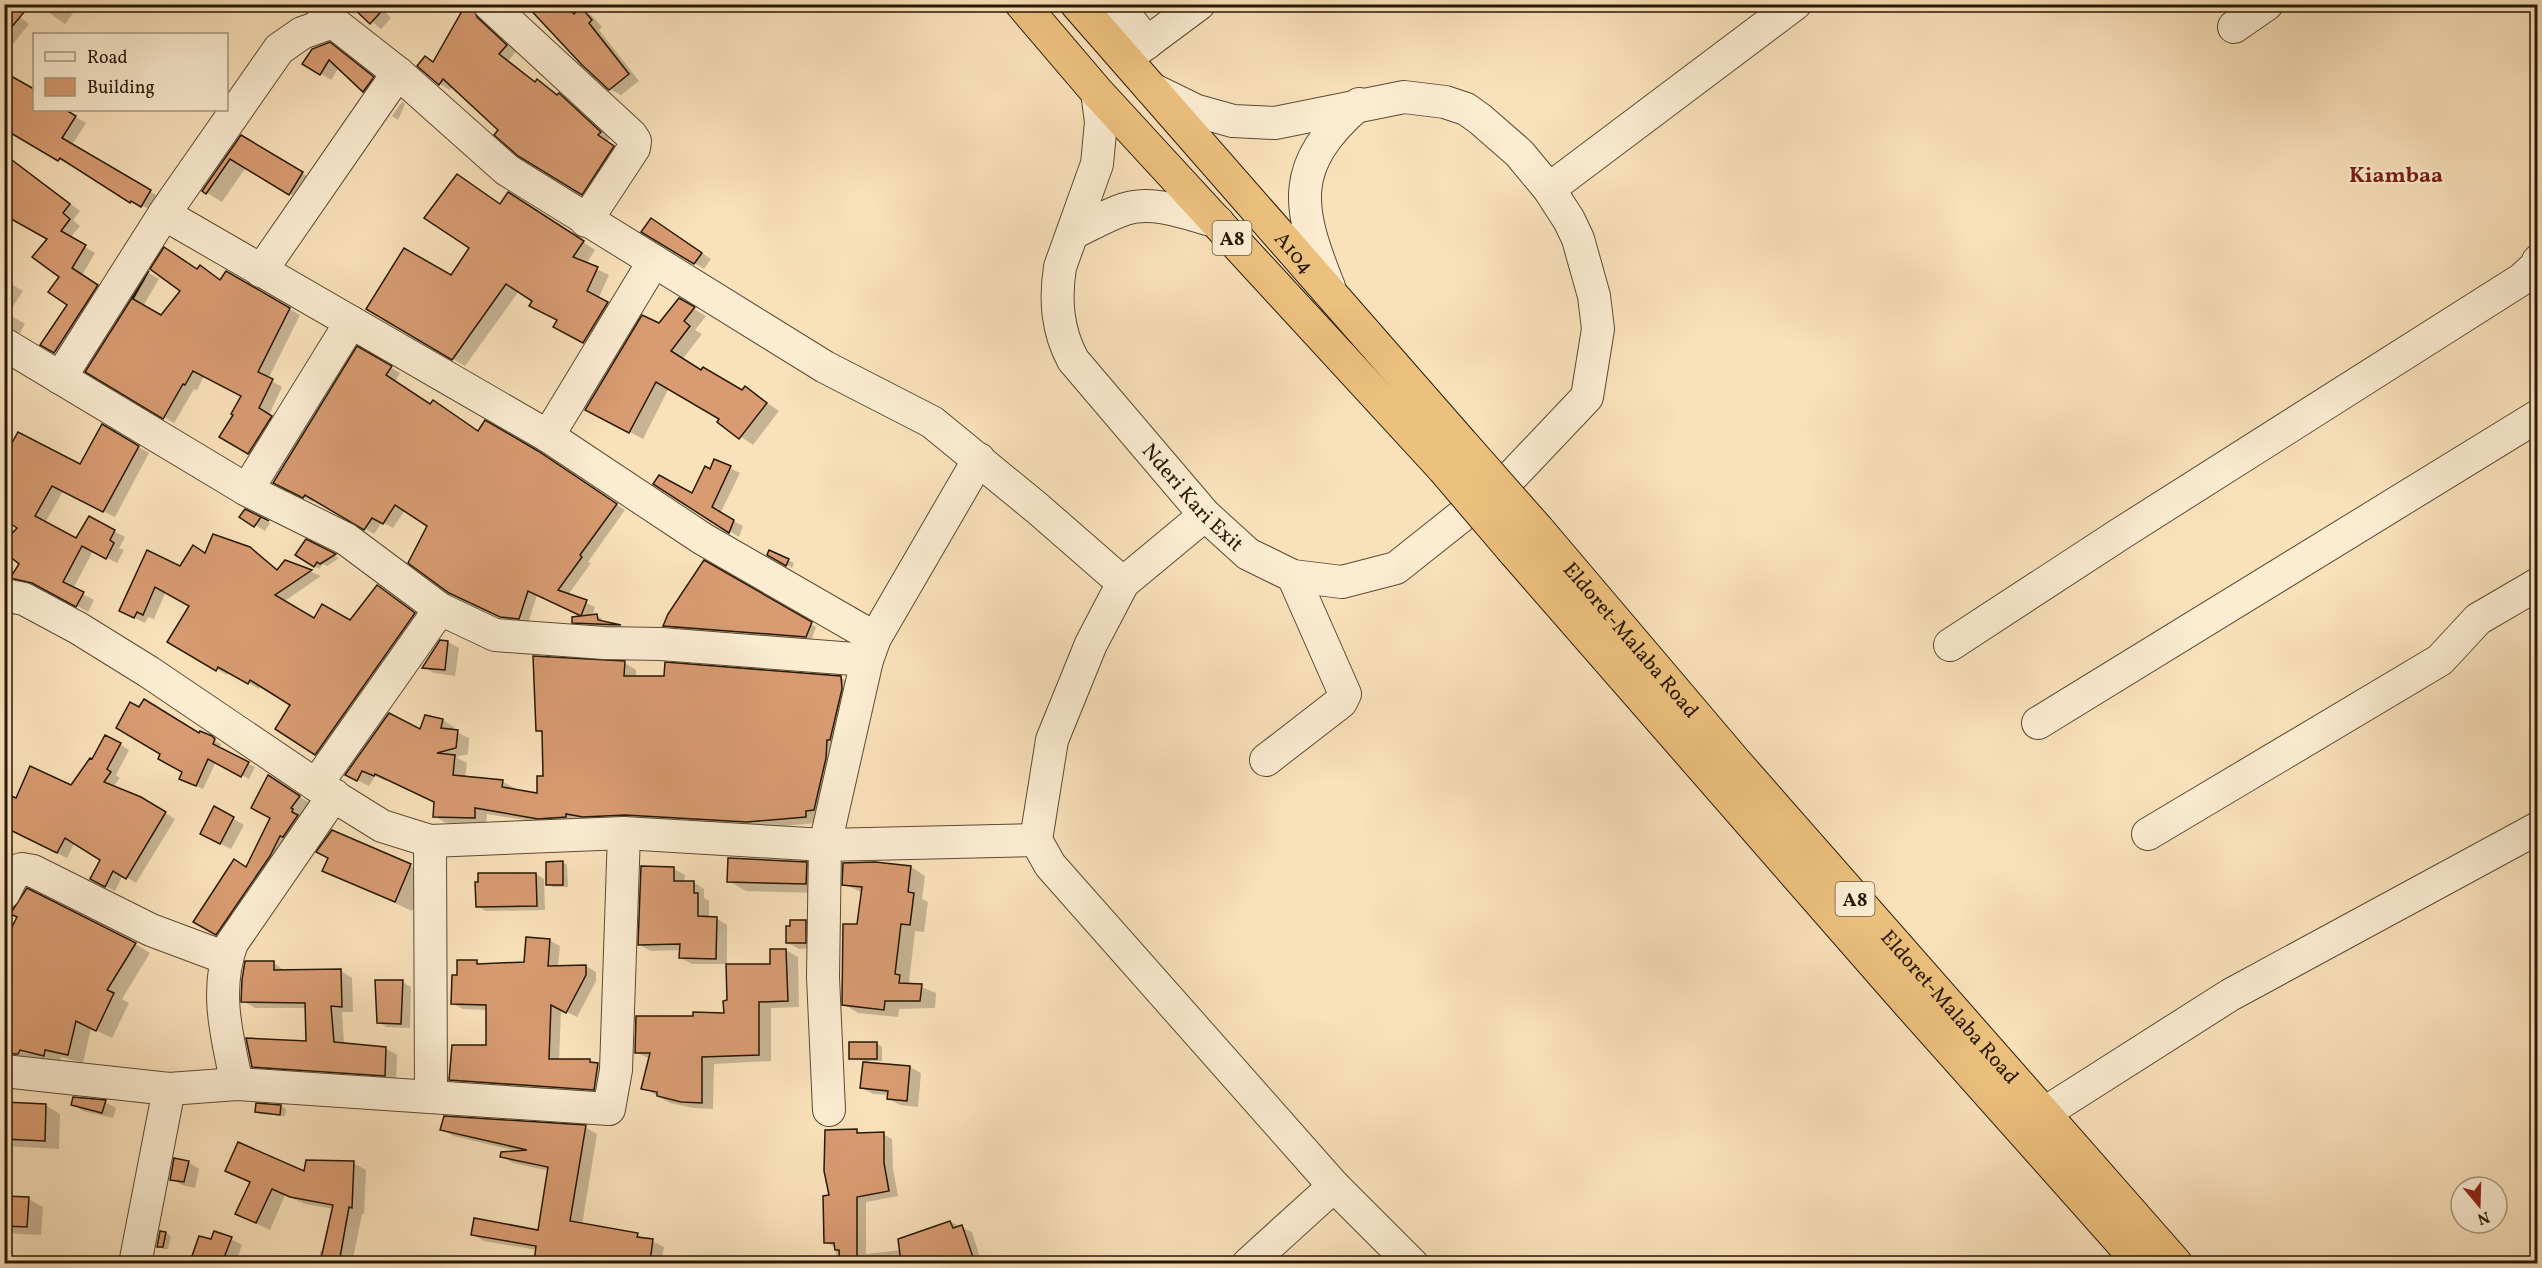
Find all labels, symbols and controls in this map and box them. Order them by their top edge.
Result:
legend [33,33,228,111]
text: Road [87,46,128,71]
text: Building [87,76,155,101]
district label: Kiambaa [2349,161,2443,192]
road number: A8 [1212,221,1252,255]
street label: A104 [1267,226,1320,281]
street label: Nderi Kari Exit [1134,438,1249,559]
street label: Eldoret-Malaba Road [1555,556,1705,725]
road number: A8 [1836,882,1874,916]
street label: Eldoret-Malaba Road [1873,924,2025,1091]
north arrow [2449,1175,2509,1235]
text: N [2474,1205,2492,1230]

